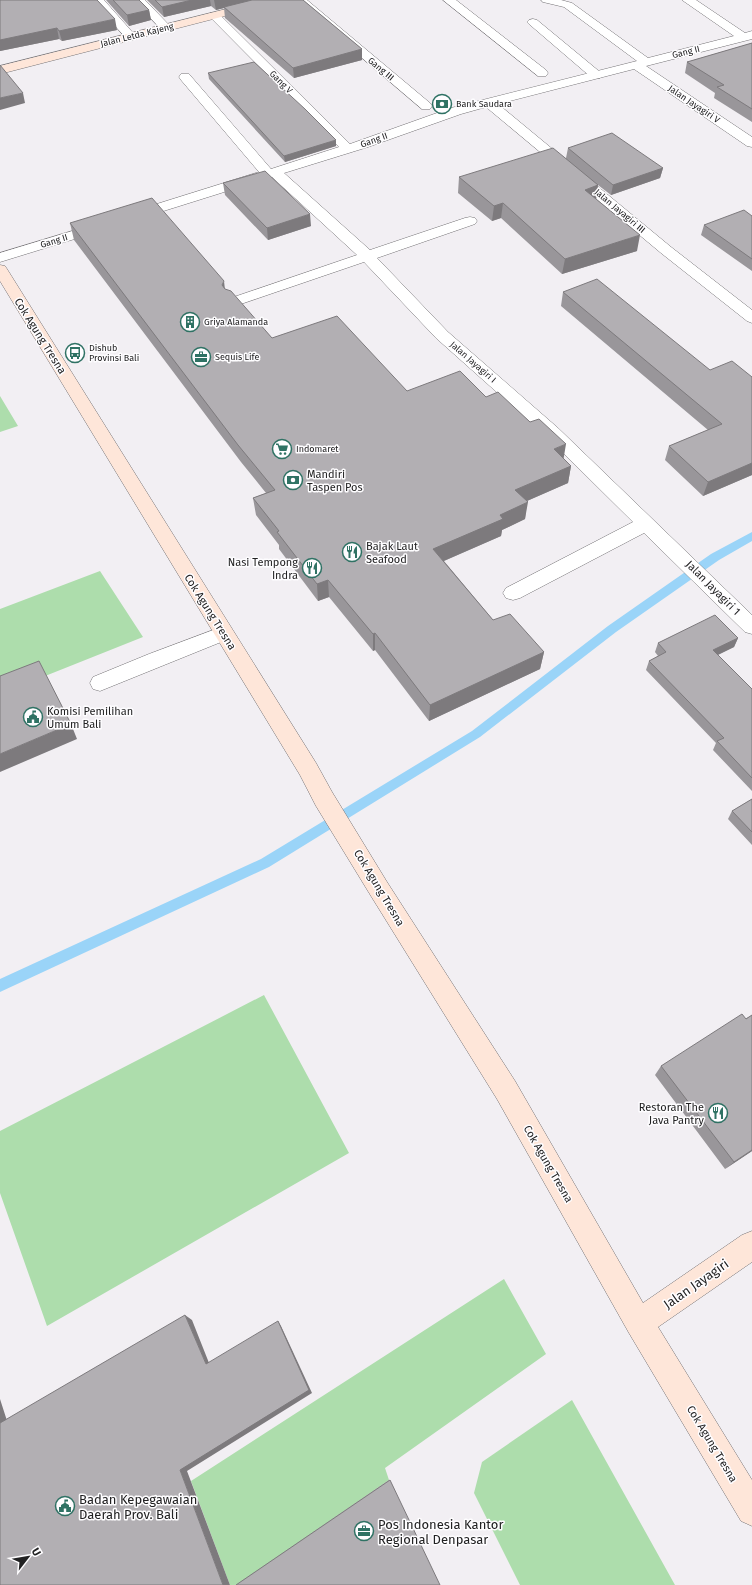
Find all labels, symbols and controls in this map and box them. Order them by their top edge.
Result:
street label: Jalan Letda Kajeng [99,21,175,49]
street label: Gang II [671,44,701,60]
street label: Gang III [366,55,396,83]
street label: Gang V [268,69,294,95]
street label: Jalan Jayagiri V [666,83,722,125]
bank icon: Bank Saudara [431,93,453,115]
place label: Bank Saudara [456,99,512,109]
street label: Gang II [359,130,389,150]
street label: Jalan Jayagiri III [593,187,647,235]
street label: Gang II [39,232,69,250]
street label: Cok Agung Tresna [11,296,69,376]
building icon: Griya Alamanda [179,311,201,333]
place label: Griya Alamanda [204,317,268,327]
street label: Jalan Jayagiri I [448,339,498,385]
bus stop icon: Dishub Provinsi Bali [64,342,86,364]
place label: Dishub Provinsi Bali [89,343,139,363]
office icon: Sequis Life [190,346,212,368]
place label: Sequis Life [215,352,260,362]
supermarket icon: Indomaret [271,438,293,460]
place label: Indomaret [296,444,339,454]
place label: Mandiri Taspen Pos [307,468,363,494]
bank icon: Mandiri Taspen Pos [282,469,304,491]
place label: Bajak Laut Seafood [366,540,418,566]
restaurant icon: Bajak Laut Seafood [341,541,363,563]
place label: Nasi Tempong Indra [228,556,298,582]
restaurant icon: Nasi Tempong Indra [301,557,323,579]
street label: Jalan Jayagiri 1 [683,558,743,618]
street label: Cok Agung Tresna [181,572,239,652]
place label: Komisi Pemilihan Umum Bali [47,705,133,731]
public building icon: Komisi Pemilihan Umum Bali [22,706,44,728]
street label: Cok Agung Tresna [351,847,407,929]
place label: Restoran The Java Pantry [639,1101,705,1127]
restaurant icon: Restoran The Java Pantry [707,1102,729,1124]
street label: Cok Agung Tresna [521,1123,575,1205]
street label: Jalan Jayagiri [661,1256,731,1312]
street label: Cok Agung Tresna [684,1403,740,1485]
place label: Badan Kepegawaian Daerah Prov. Bali [79,1492,197,1522]
public building icon: Badan Kepegawaian Daerah Prov. Bali [54,1495,76,1517]
place label: Pos Indonesia Kantor Regional Denpasar [378,1517,503,1547]
office icon: Pos Indonesia Kantor Regional Denpasar [353,1520,375,1542]
north arrow [8,1537,48,1577]
text: U [29,1546,44,1559]

